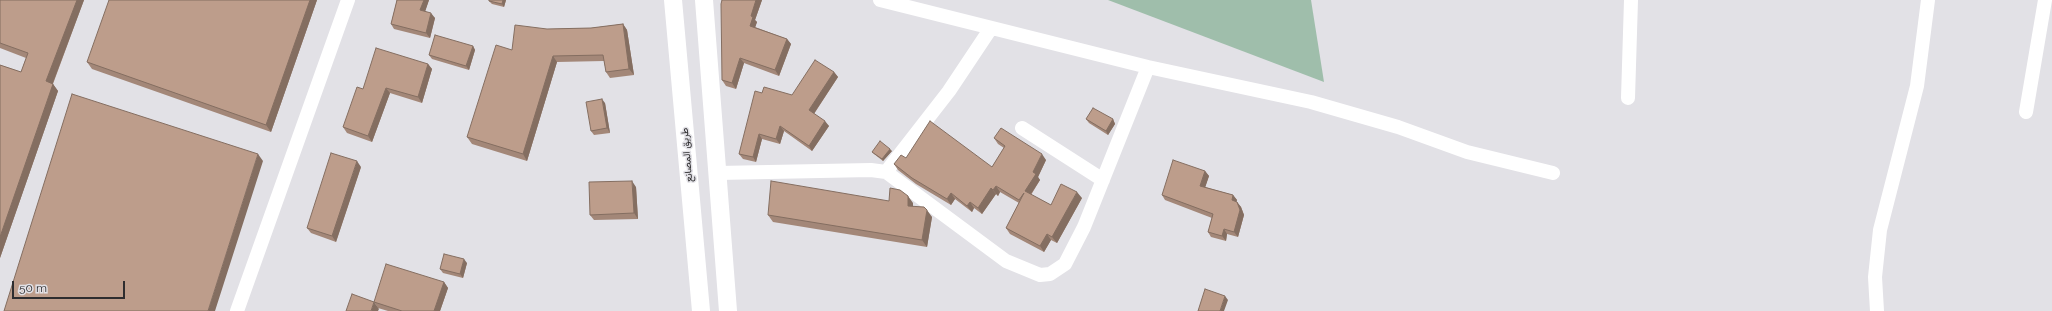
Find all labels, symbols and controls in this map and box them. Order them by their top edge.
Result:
street label: طريق المصانع [679,127,695,183]
scale bar [14,273,127,299]
text: 50 m [19,281,47,295]

